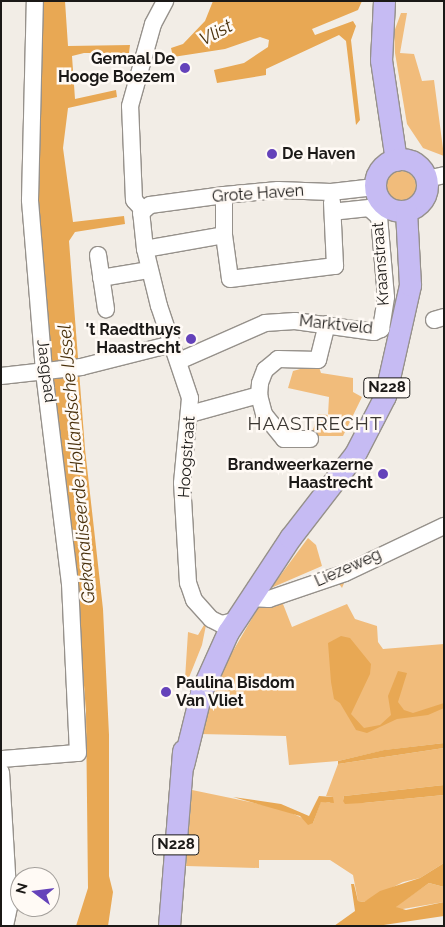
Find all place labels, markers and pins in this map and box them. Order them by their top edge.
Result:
place label: Gemaal De Hooge Boezem [58,49,175,87]
marker: Gemaal De Hooge Boezem [179,62,191,74]
place label: De Haven [282,144,355,164]
marker: De Haven [266,148,278,160]
place label: 't Raedthuys Haastrecht [86,320,181,358]
marker: 't Raedthuys Haastrecht [185,333,197,345]
place label: Brandweerkazerne Haastrecht [228,455,373,493]
marker: Brandweerkazerne Haastrecht [377,468,389,480]
place label: Paulina Bisdom Van Vliet [176,673,295,711]
marker: Paulina Bisdom Van Vliet [160,686,172,698]

